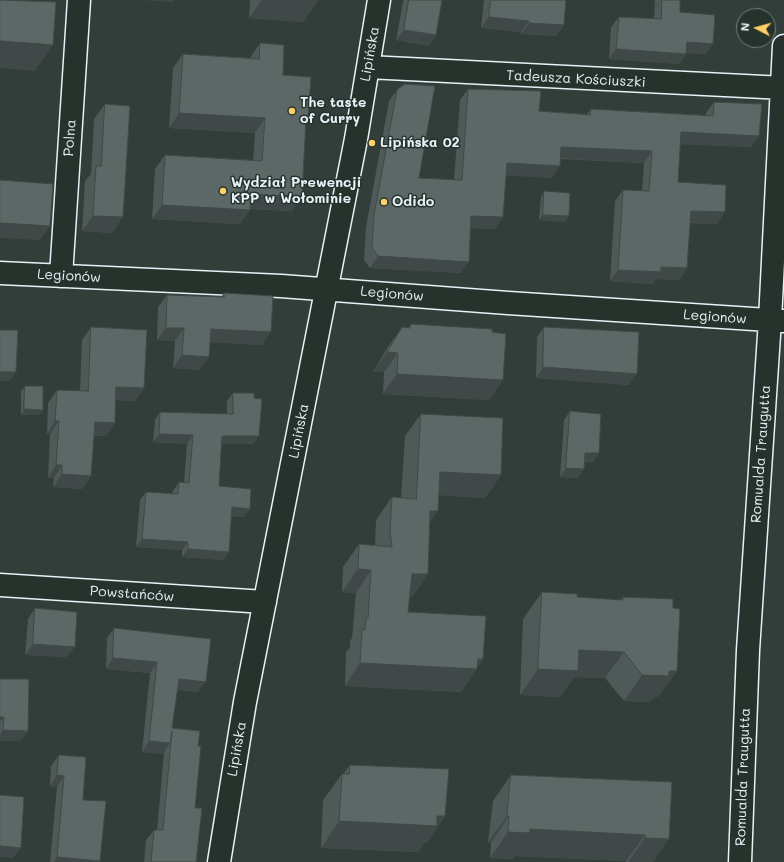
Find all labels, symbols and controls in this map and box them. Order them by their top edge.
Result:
north arrow [736,8,776,48]
text: N [737,22,752,32]
street label: Lipińska [357,25,383,83]
street label: Tadeusza Kościuszki [506,67,646,91]
place label: The taste of Curry [300,95,366,128]
marker: The taste of Curry [287,106,297,116]
street label: Polna [60,119,80,157]
place label: Lipińska 02 [380,135,460,151]
marker: Lipińska 02 [367,138,377,148]
place label: Wydział Prewencji KPP w Wołominie [231,175,361,208]
marker: Wydział Prewencji KPP w Wołominie [218,186,228,196]
place label: Odido [392,194,434,210]
marker: Odido [379,197,389,207]
street label: Legionów [37,266,101,286]
street label: Legionów [360,283,424,305]
street label: Legionów [683,306,747,328]
street label: Romualda Traugutta [748,384,774,524]
street label: Lipińska [285,402,313,460]
street label: Powstańców [89,583,175,605]
street label: Romualda Traugutta [732,708,754,846]
street label: Lipińska [224,720,250,778]

